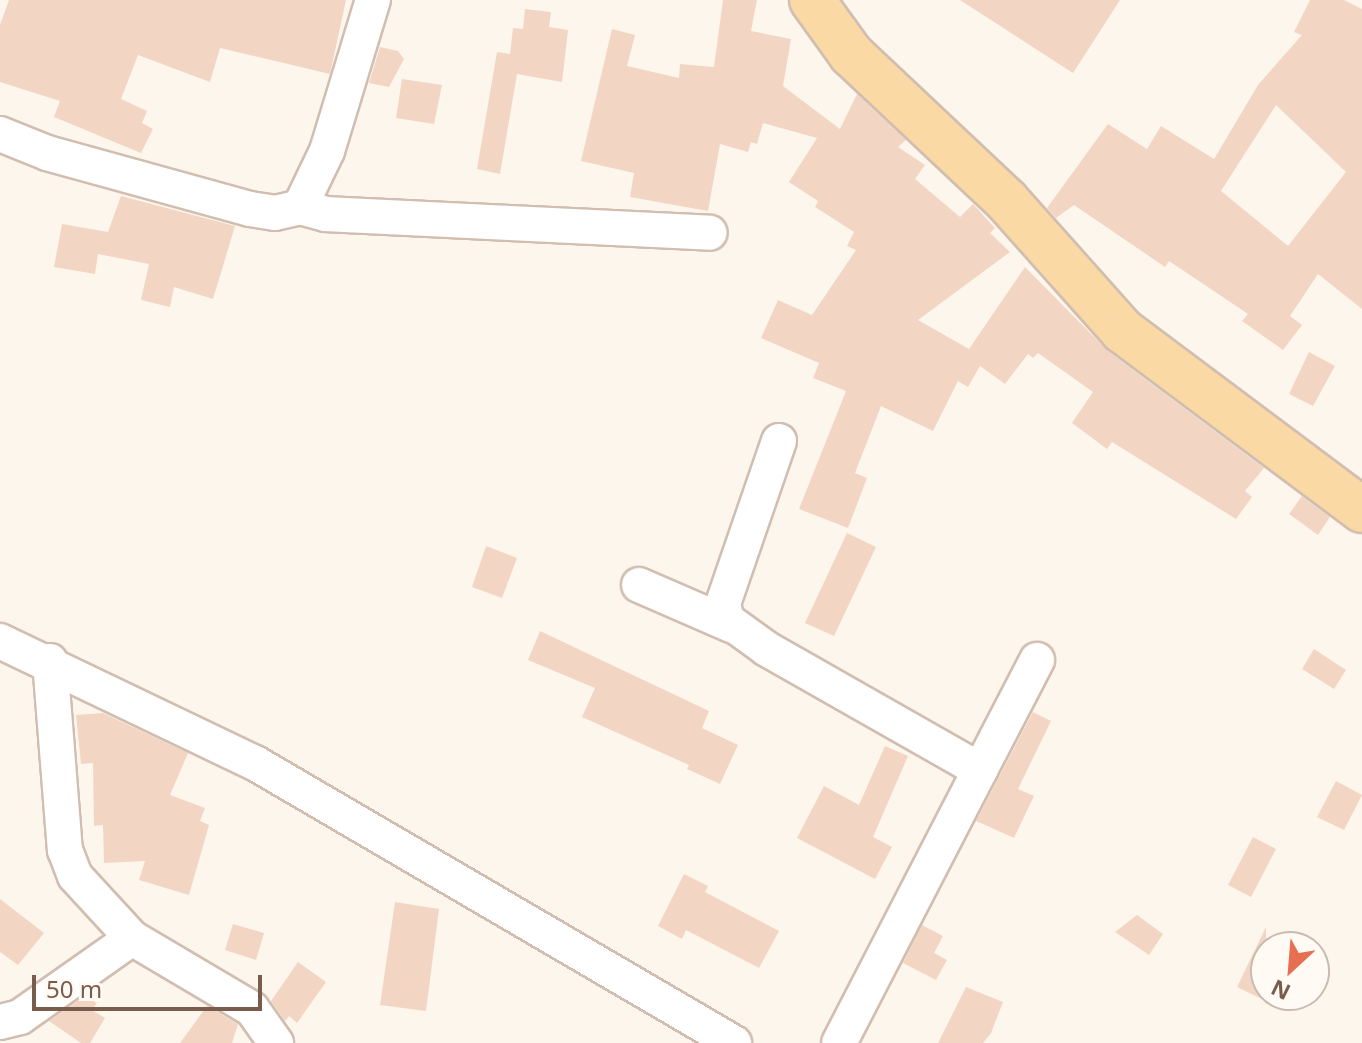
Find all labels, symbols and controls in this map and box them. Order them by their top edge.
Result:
north arrow [1250,931,1330,1011]
scale bar [36,959,266,1009]
text: 50 m [46,972,102,1005]
text: N [1266,973,1295,1008]

